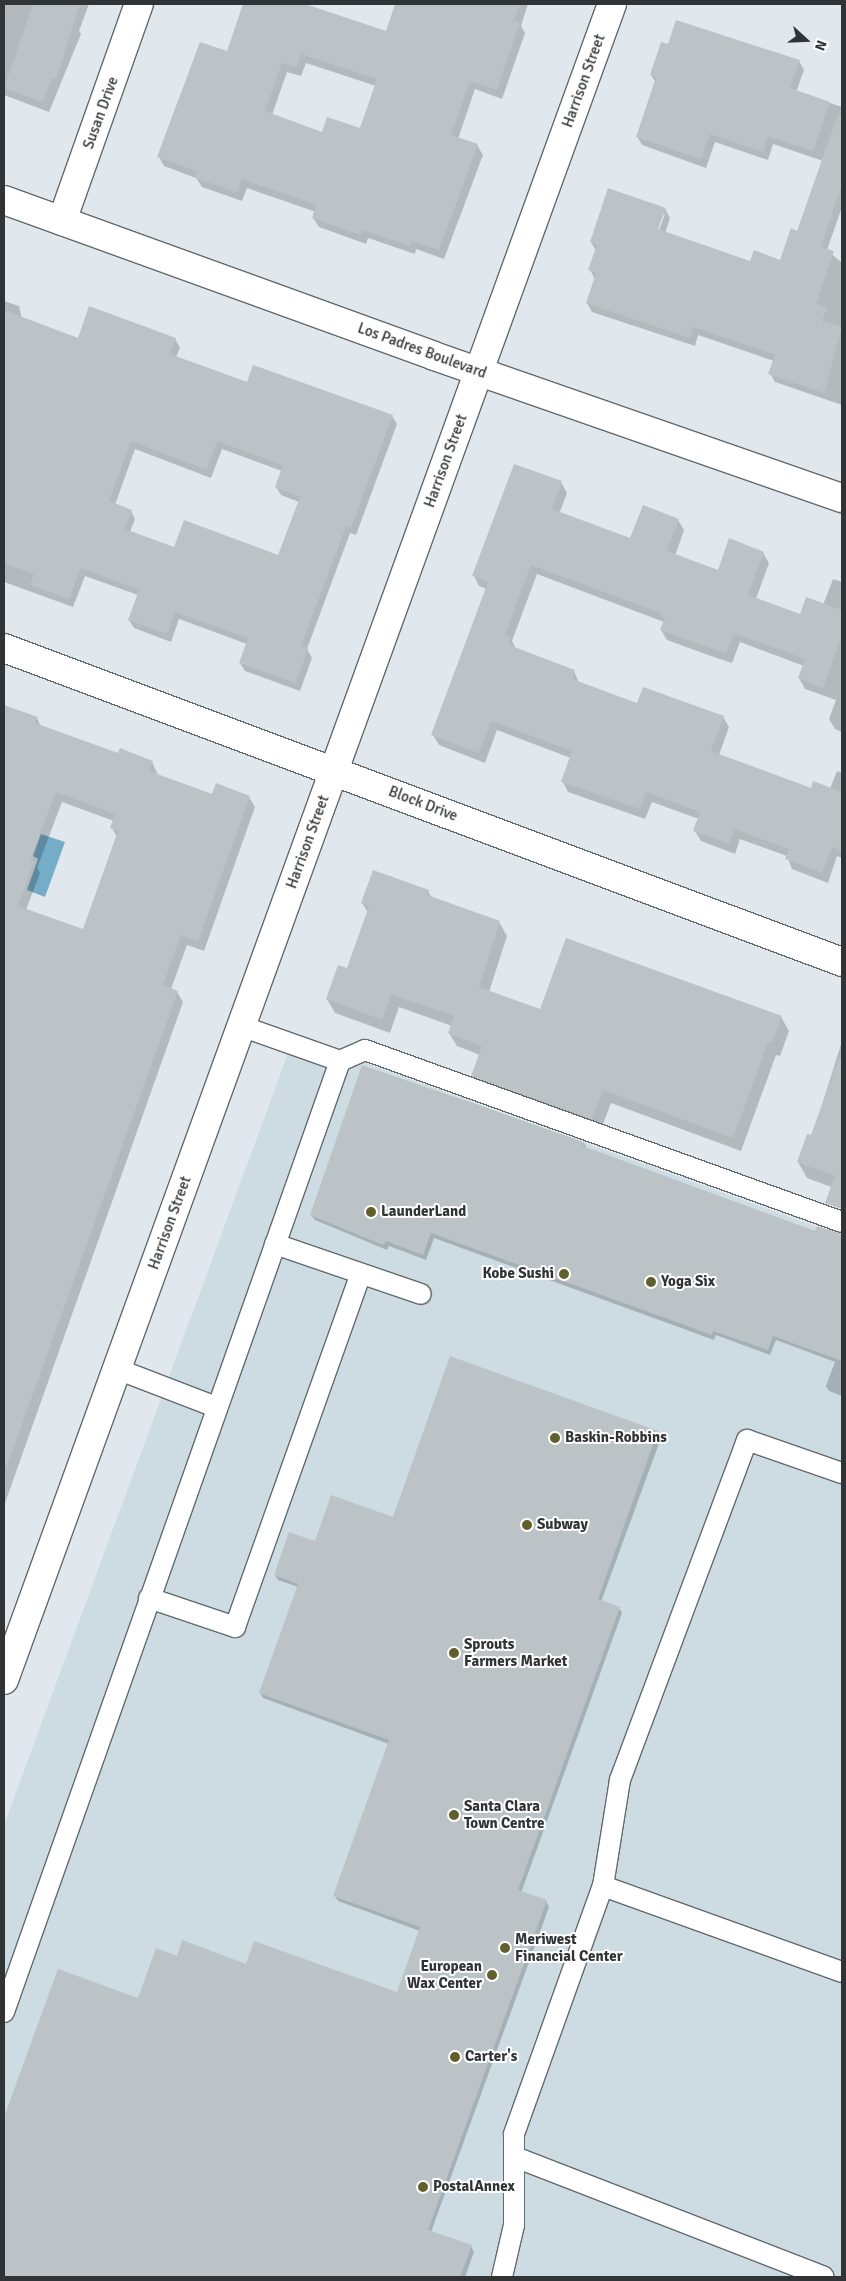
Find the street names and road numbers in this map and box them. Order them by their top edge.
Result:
street label: Harrison Street [559,32,609,130]
street label: Susan Drive [80,74,122,152]
street label: Los Padres Boulevard [355,319,489,383]
street label: Harrison Street [421,412,471,510]
street label: Block Drive [386,783,460,825]
street label: Harrison Street [283,793,333,891]
street label: Harrison Street [145,1174,195,1272]

